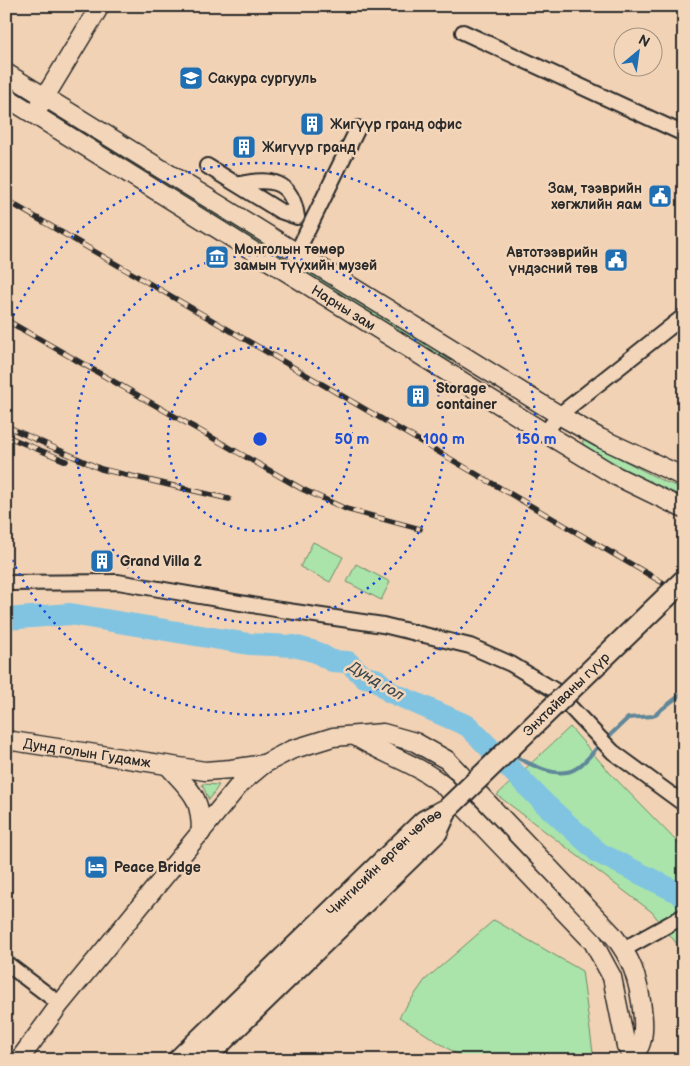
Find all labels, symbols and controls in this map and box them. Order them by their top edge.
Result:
north arrow [612,28,662,78]
text: N [635,31,653,51]
school or university icon: Сакура сургууль [178,65,204,91]
place label: Сакура сургууль [208,70,317,87]
building icon: Жигүүр гранд офис [299,111,325,137]
place label: Жигүүр гранд офис [330,116,462,133]
building icon: Жигүүр гранд [231,134,257,160]
place label: Жигүүр гранд [262,139,356,156]
place label: Зам, тээврийн хөгжлийн яам [548,180,642,213]
public building icon: Зам, тээврийн хөгжлийн яам [647,183,673,209]
place label: Монголын төмөр замын түүхийн музей [234,241,377,274]
museum icon: Монголын төмөр замын түүхийн музей [204,244,230,270]
place label: Автотээврийн үндэсний төв [506,244,598,277]
public building icon: Автотээврийн үндэсний төв [603,247,629,273]
street label: Нарны зам [308,281,379,334]
place label: Storage container [436,380,497,413]
building icon: Storage container [405,383,431,409]
centre of rings [251,430,269,448]
text: 50 m [335,430,370,449]
text: 100 m [423,430,465,449]
text: 150 m [515,430,557,449]
building icon: Grand Villa 2 [89,548,115,574]
place label: Grand Villa 2 [120,553,202,570]
street label: Энхтайваны гүүр [519,648,613,740]
water label: Дунд гол [344,657,408,705]
street label: Дунд голын Гудамж [22,734,152,771]
street label: Чингисийн өргөн чөлөө [323,804,445,920]
hotel icon: Peace Bridge [83,854,109,880]
place label: Peace Bridge [114,859,201,876]

